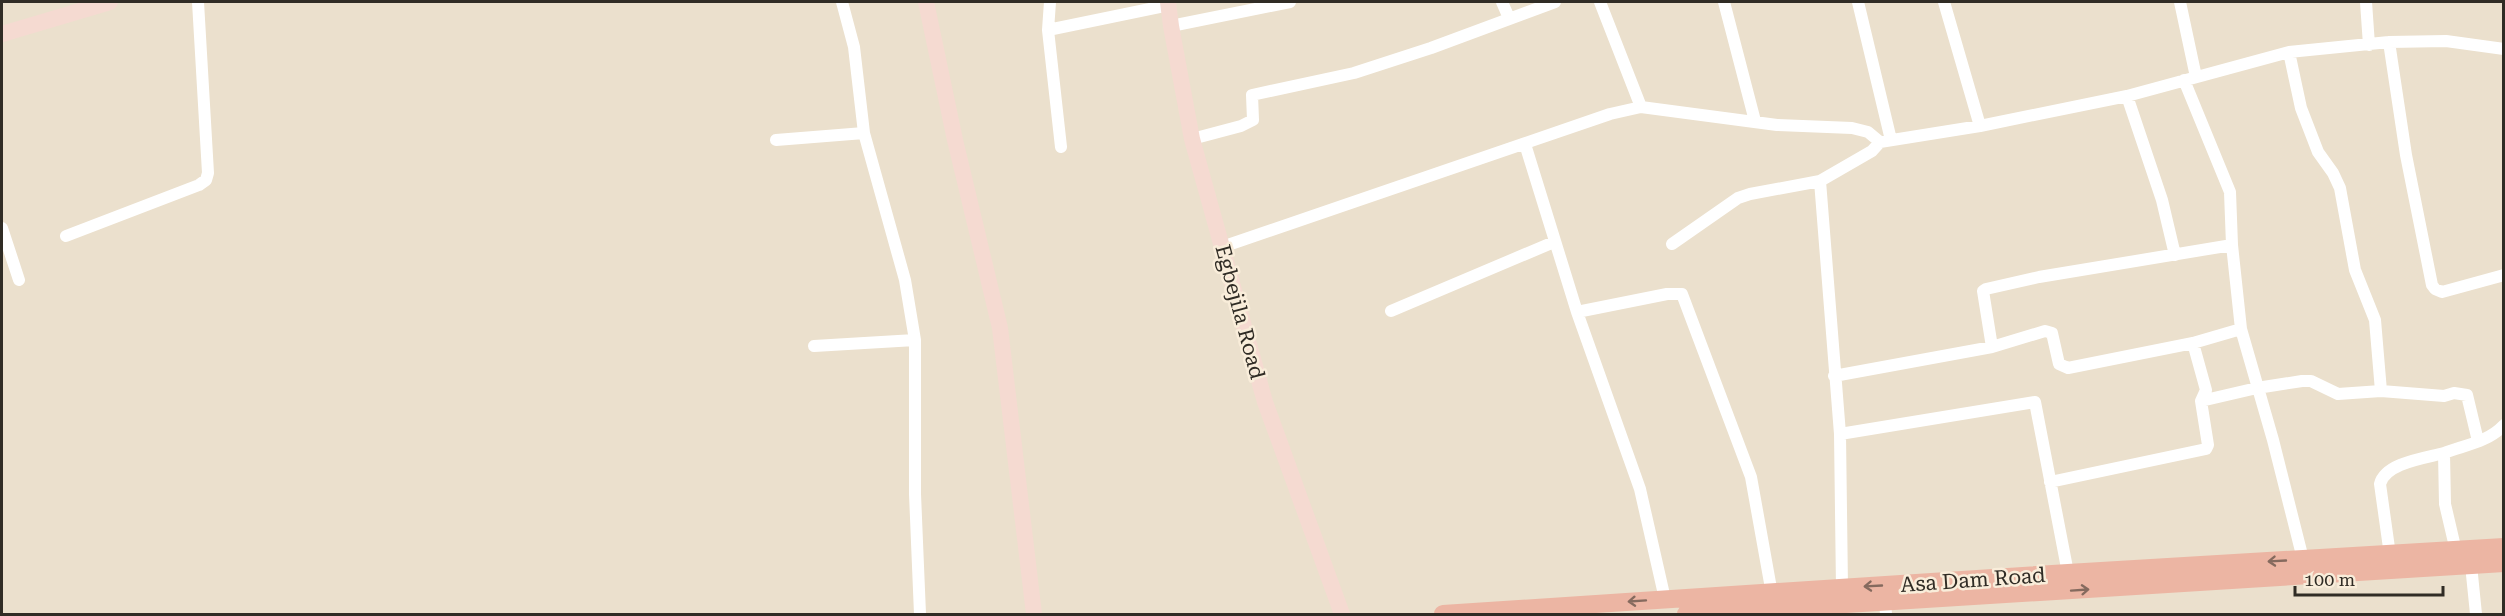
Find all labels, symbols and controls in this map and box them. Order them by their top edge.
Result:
street label: Egbejila Road [1211,242,1270,382]
one-way arrow [2268,555,2288,566]
scale bar [2295,559,2444,597]
street label: Asa Dam Road [1900,563,2047,597]
text: 100 m [2304,569,2355,590]
one-way arrow [1864,581,1884,592]
one-way arrow [2070,584,2090,595]
one-way arrow [1627,596,1647,607]

